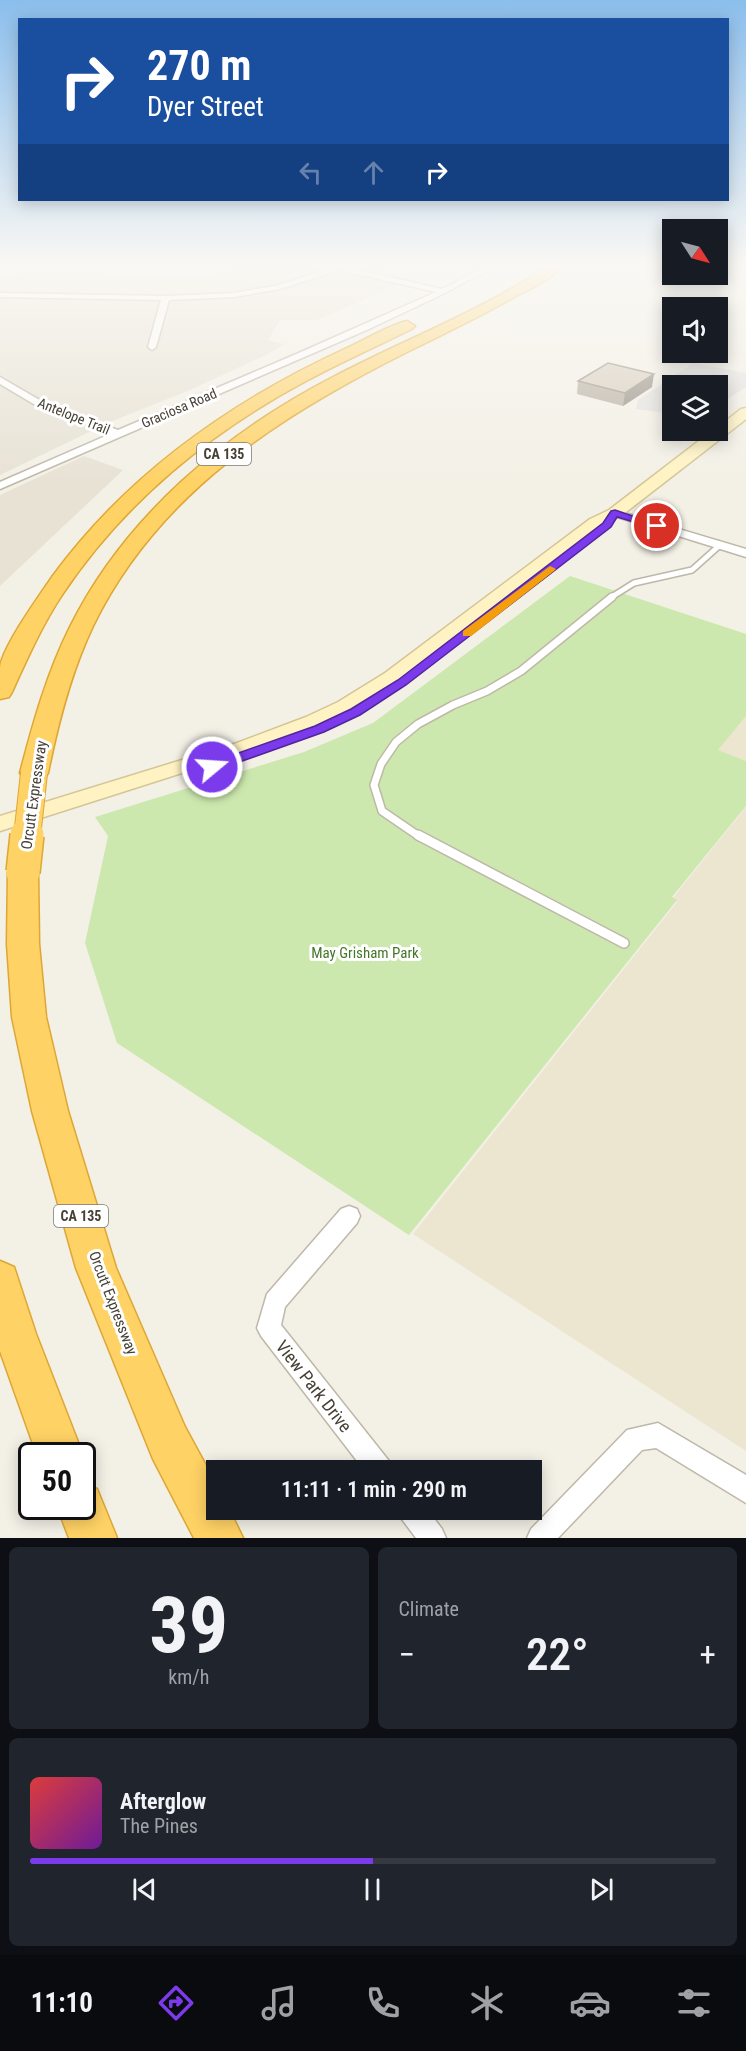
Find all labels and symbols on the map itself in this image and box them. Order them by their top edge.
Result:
north arrow [662,219,728,285]
street label: Graciosa Road [139,385,219,431]
street label: Antelope Trail [36,394,112,438]
road number: CA 135 [197,443,251,465]
pin [631,500,682,551]
position arrow [180,735,244,799]
street label: Orcutt Expressway [17,739,51,851]
park label: May Grisham Park [311,944,419,962]
road number: CA 135 [54,1205,108,1227]
street label: Orcutt Expressway [85,1249,141,1357]
street label: View Park Drive [272,1336,356,1436]
speed limit sign: 50 [18,1442,96,1520]

